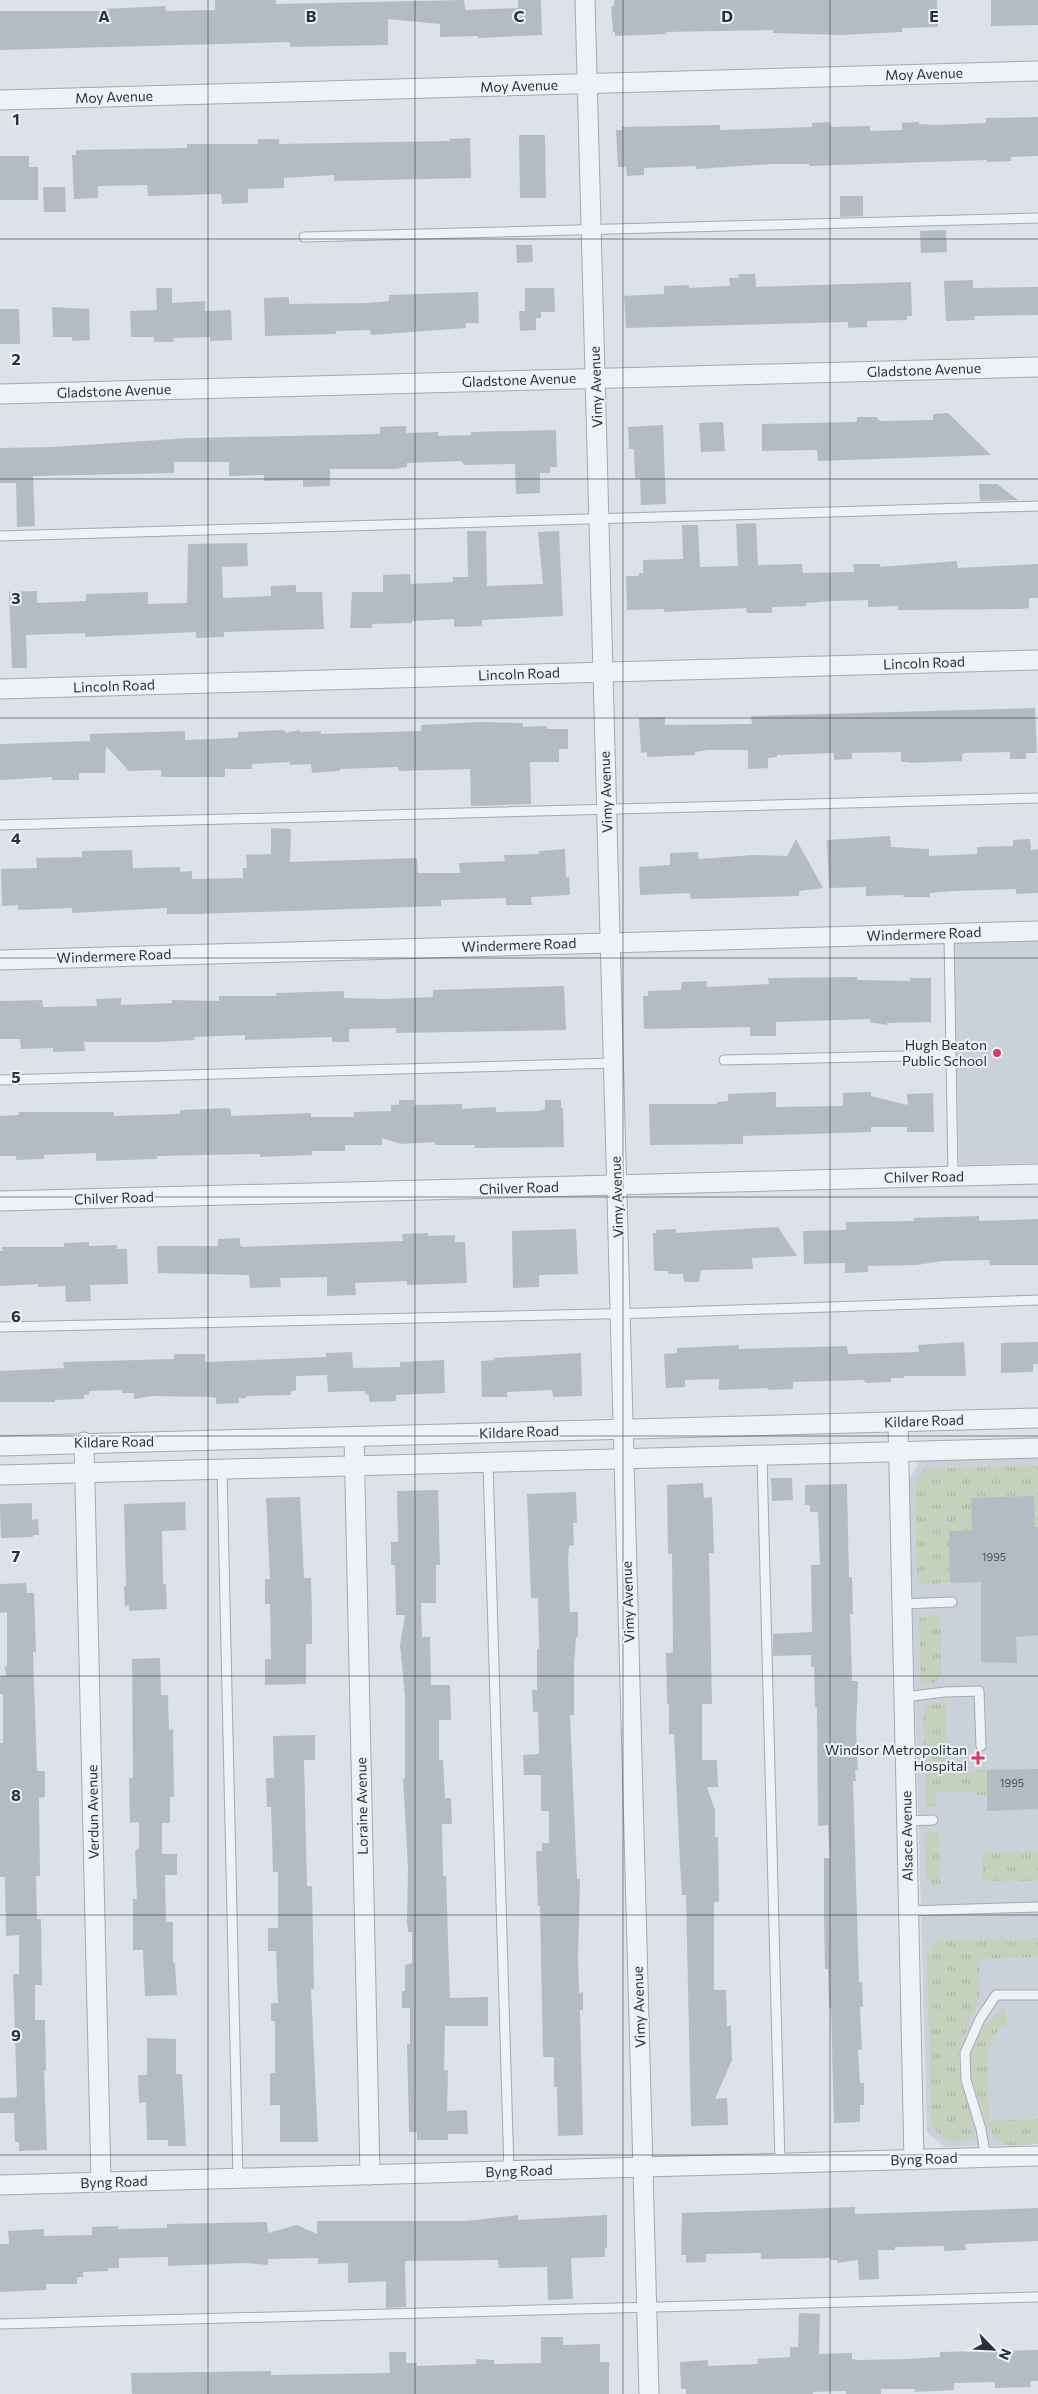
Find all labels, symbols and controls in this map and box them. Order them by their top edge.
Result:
text: A [98,6,110,25]
text: B [306,6,317,25]
text: C [514,6,525,25]
text: D [721,6,733,25]
text: E [929,6,939,25]
street label: Moy Avenue [885,64,963,83]
street label: Moy Avenue [480,76,558,95]
street label: Moy Avenue [75,87,153,106]
text: 1 [12,109,20,128]
street label: Vimy Avenue [586,346,605,428]
text: 2 [11,349,21,368]
street label: Gladstone Avenue [867,359,981,380]
street label: Gladstone Avenue [462,369,576,390]
street label: Gladstone Avenue [57,380,171,401]
text: 3 [11,588,21,607]
street label: Lincoln Road [883,653,965,672]
street label: Lincoln Road [478,664,560,683]
street label: Lincoln Road [73,676,155,695]
street label: Vimy Avenue [596,751,615,833]
text: 4 [11,828,21,847]
street label: Windermere Road [866,923,982,944]
street label: Windermere Road [461,934,577,955]
street label: Windermere Road [56,945,172,966]
place label: Hugh Beaton Public School [902,1036,987,1069]
marker: Hugh Beaton Public School [991,1047,1003,1059]
text: 5 [11,1067,21,1086]
street label: Vimy Avenue [607,1156,626,1238]
street label: Chilver Road [884,1167,964,1186]
street label: Chilver Road [479,1178,559,1197]
street label: Chilver Road [74,1188,154,1207]
text: 6 [11,1306,21,1325]
street label: Kildare Road [884,1411,964,1430]
street label: Kildare Road [479,1422,559,1441]
street label: Kildare Road [74,1432,154,1451]
text: 7 [12,1546,21,1565]
house number: 1995 [982,1550,1006,1563]
street label: Vimy Avenue [618,1561,637,1643]
place label: Windsor Metropolitan Hospital [825,1741,967,1774]
marker: Windsor Metropolitan Hospital [971,1751,985,1765]
street label: Loraine Avenue [352,1757,371,1855]
street label: Verdun Avenue [83,1765,102,1859]
house number: 1995 [1000,1776,1024,1789]
text: 8 [11,1785,21,1804]
street label: Alsace Avenue [897,1791,916,1881]
street label: Vimy Avenue [629,1966,648,2048]
text: 9 [11,2025,21,2044]
street label: Byng Road [890,2149,958,2168]
street label: Byng Road [485,2161,553,2180]
street label: Byng Road [80,2172,148,2191]
north arrow [968,2324,1018,2374]
text: N [995,2346,1015,2363]

